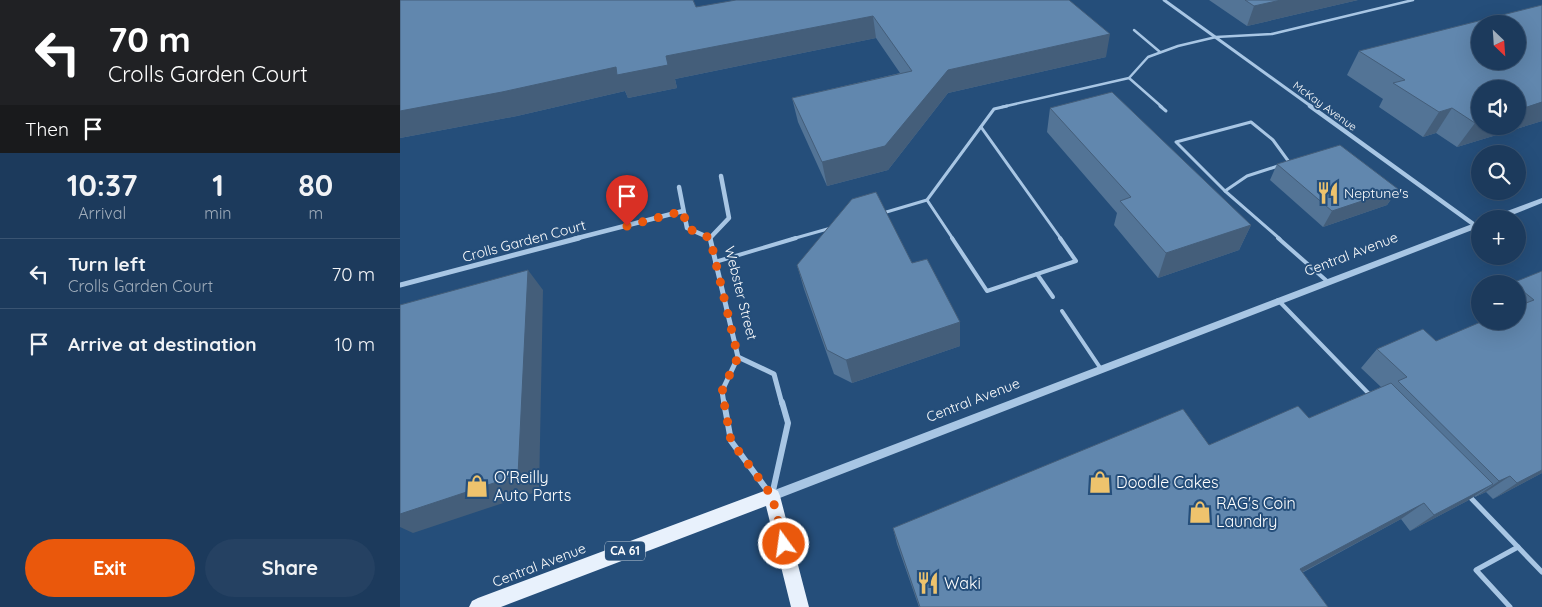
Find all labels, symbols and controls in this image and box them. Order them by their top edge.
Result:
north arrow [1471,15,1526,70]
map controls [1471,15,1526,330]
text: 70 m [108,17,191,61]
icon: left [25,20,90,85]
text: Crolls Garden Court [108,60,308,88]
street label: McKay Avenue [1290,78,1360,134]
button: sound [1471,80,1526,135]
icon: arrive [79,115,107,143]
text: Then [25,117,69,141]
button: search [1471,145,1526,200]
text: 10:37 [67,166,138,204]
text: 1 [212,166,224,204]
text: 80 [298,166,333,204]
pin [606,175,648,226]
restaurant icon: Neptune's [1315,180,1341,206]
icon: arrive [613,182,641,210]
place label: Neptune's [1344,184,1409,202]
text: Arrival [78,203,126,223]
text: min [204,203,232,223]
text: m [308,203,323,223]
button: + [1471,210,1526,265]
street label: Crolls Garden Court [460,216,588,266]
street label: Central Avenue [1302,228,1400,280]
street label: Webster Street [721,244,761,342]
text: Turn left [68,252,146,276]
icon: left [25,260,53,288]
text: 70 m [331,262,375,286]
button: − [1471,275,1526,330]
text: Crolls Garden Court [68,276,213,296]
icon: arrive [25,330,53,358]
text: Arrive at destination [68,332,257,356]
text: 10 m [334,332,375,356]
street label: Central Avenue [924,374,1022,426]
place label: O'Reilly Auto Parts [494,467,571,505]
shop icon: Doodle Cakes [1087,469,1113,495]
place label: Doodle Cakes [1116,472,1218,492]
shop icon: O'Reilly Auto Parts [464,473,490,499]
place label: RAG's Coin Laundry [1216,493,1296,531]
shop icon: RAG's Coin Laundry [1187,499,1213,525]
position arrow [757,517,809,569]
button: Exit [25,539,195,597]
button: Share [205,539,375,597]
street label: Central Avenue [490,539,588,591]
road number: CA 61 [605,542,645,560]
restaurant icon: Waki [915,570,941,596]
place label: Waki [944,573,981,593]

